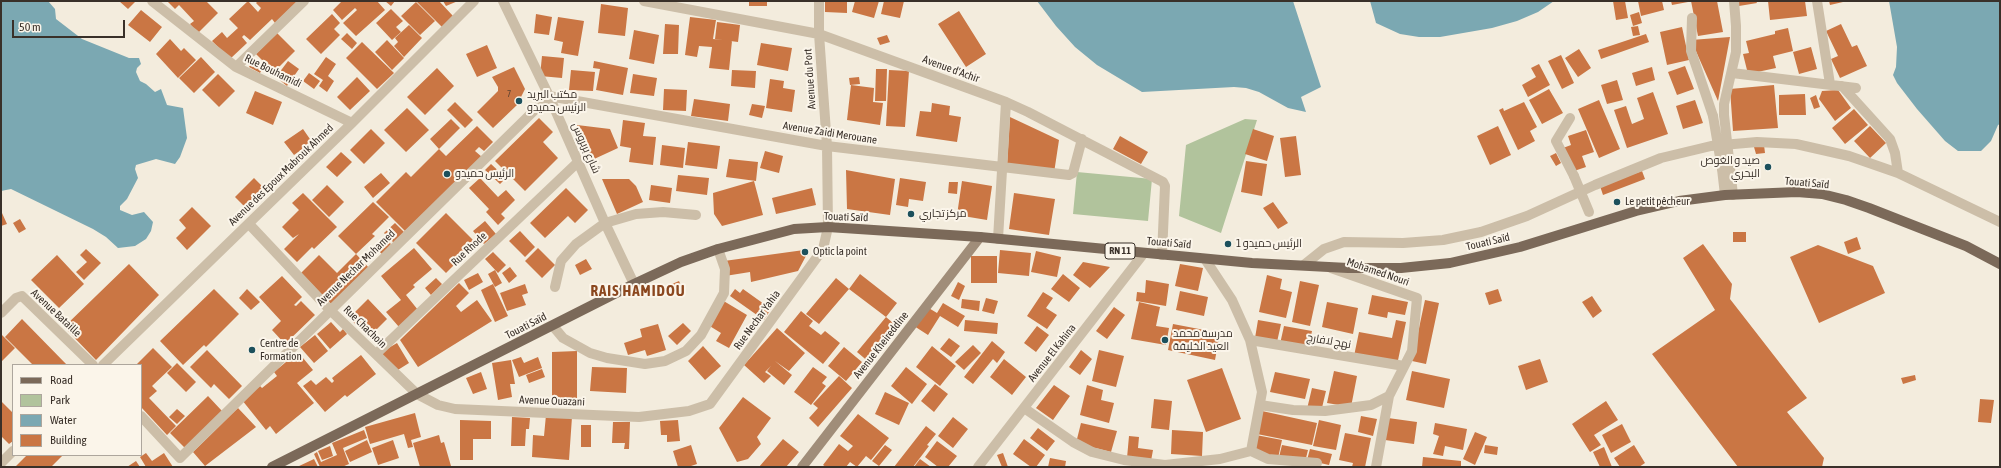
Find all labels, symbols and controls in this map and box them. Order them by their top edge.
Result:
scale bar [14,12,127,38]
text: 50 m [19,20,41,34]
street label: Avenue du Port [801,48,819,110]
street label: Rue Bouhamidi [242,52,304,90]
street label: Avenue d'Achir [921,53,981,85]
place label: مكتب البريد الرئيس حميدو [527,88,586,114]
house number: 7 [507,89,511,99]
marker: مكتب البريد الرئيس حميدو [514,96,524,106]
street label: Avenue Zaidi Merouane [782,119,878,147]
street label: شارع بربروس [569,120,603,176]
street label: Avenue des Epoux Mabrouk Ahmed [226,121,336,229]
place label: صيد و الغوص البحري [1700,154,1760,180]
marker: صيد و الغوص البحري [1763,162,1773,172]
place label: الرئيس حميدو [455,167,514,181]
marker: الرئيس حميدو [442,169,452,179]
street label: Touati Saïd [1784,174,1830,192]
place label: Le petit pêcheur [1625,195,1689,209]
marker: Le petit pêcheur [1612,197,1622,207]
place label: مركز تجاري [919,207,967,221]
marker: مركز تجاري [906,209,916,219]
street label: Touati Saïd [824,210,868,224]
street label: Avenue Nechar Mohamed [314,227,398,309]
street label: Rue Rhode [449,229,489,269]
street label: Touati Saïd [1465,231,1511,253]
street label: Touati Saïd [1146,234,1192,252]
place label: الرئيس حميدو 1 [1236,237,1302,251]
marker: الرئيس حميدو 1 [1223,239,1233,249]
road number: RN 11 [1105,243,1135,259]
place label: Optic la point [813,245,867,259]
marker: Optic la point [800,247,810,257]
street label: Mohamed Nouri [1345,255,1411,289]
district label: RAIS HAMIDOU [591,282,685,300]
street label: Avenue Bataille [28,286,84,340]
street label: Rue Nechar Yahia [731,288,783,352]
street label: Rue Chachoin [341,303,389,351]
street label: Avenue Kheireddine [851,309,911,381]
street label: Touati Saïd [503,310,549,342]
street label: Avenue El Kahina [1025,321,1079,385]
place label: مدرسة محمد العيد الخليفة [1173,327,1233,353]
street label: نهج لافارج [1306,331,1352,351]
marker: مدرسة محمد العيد الخليفة [1160,335,1170,345]
place label: Centre de Formation [260,337,302,363]
marker: Centre de Formation [247,345,257,355]
legend [12,364,142,456]
text: Road [50,373,73,387]
text: Park [50,393,70,407]
street label: Avenue Ouazani [519,393,585,409]
text: Water [50,413,76,427]
text: Building [50,433,87,447]

